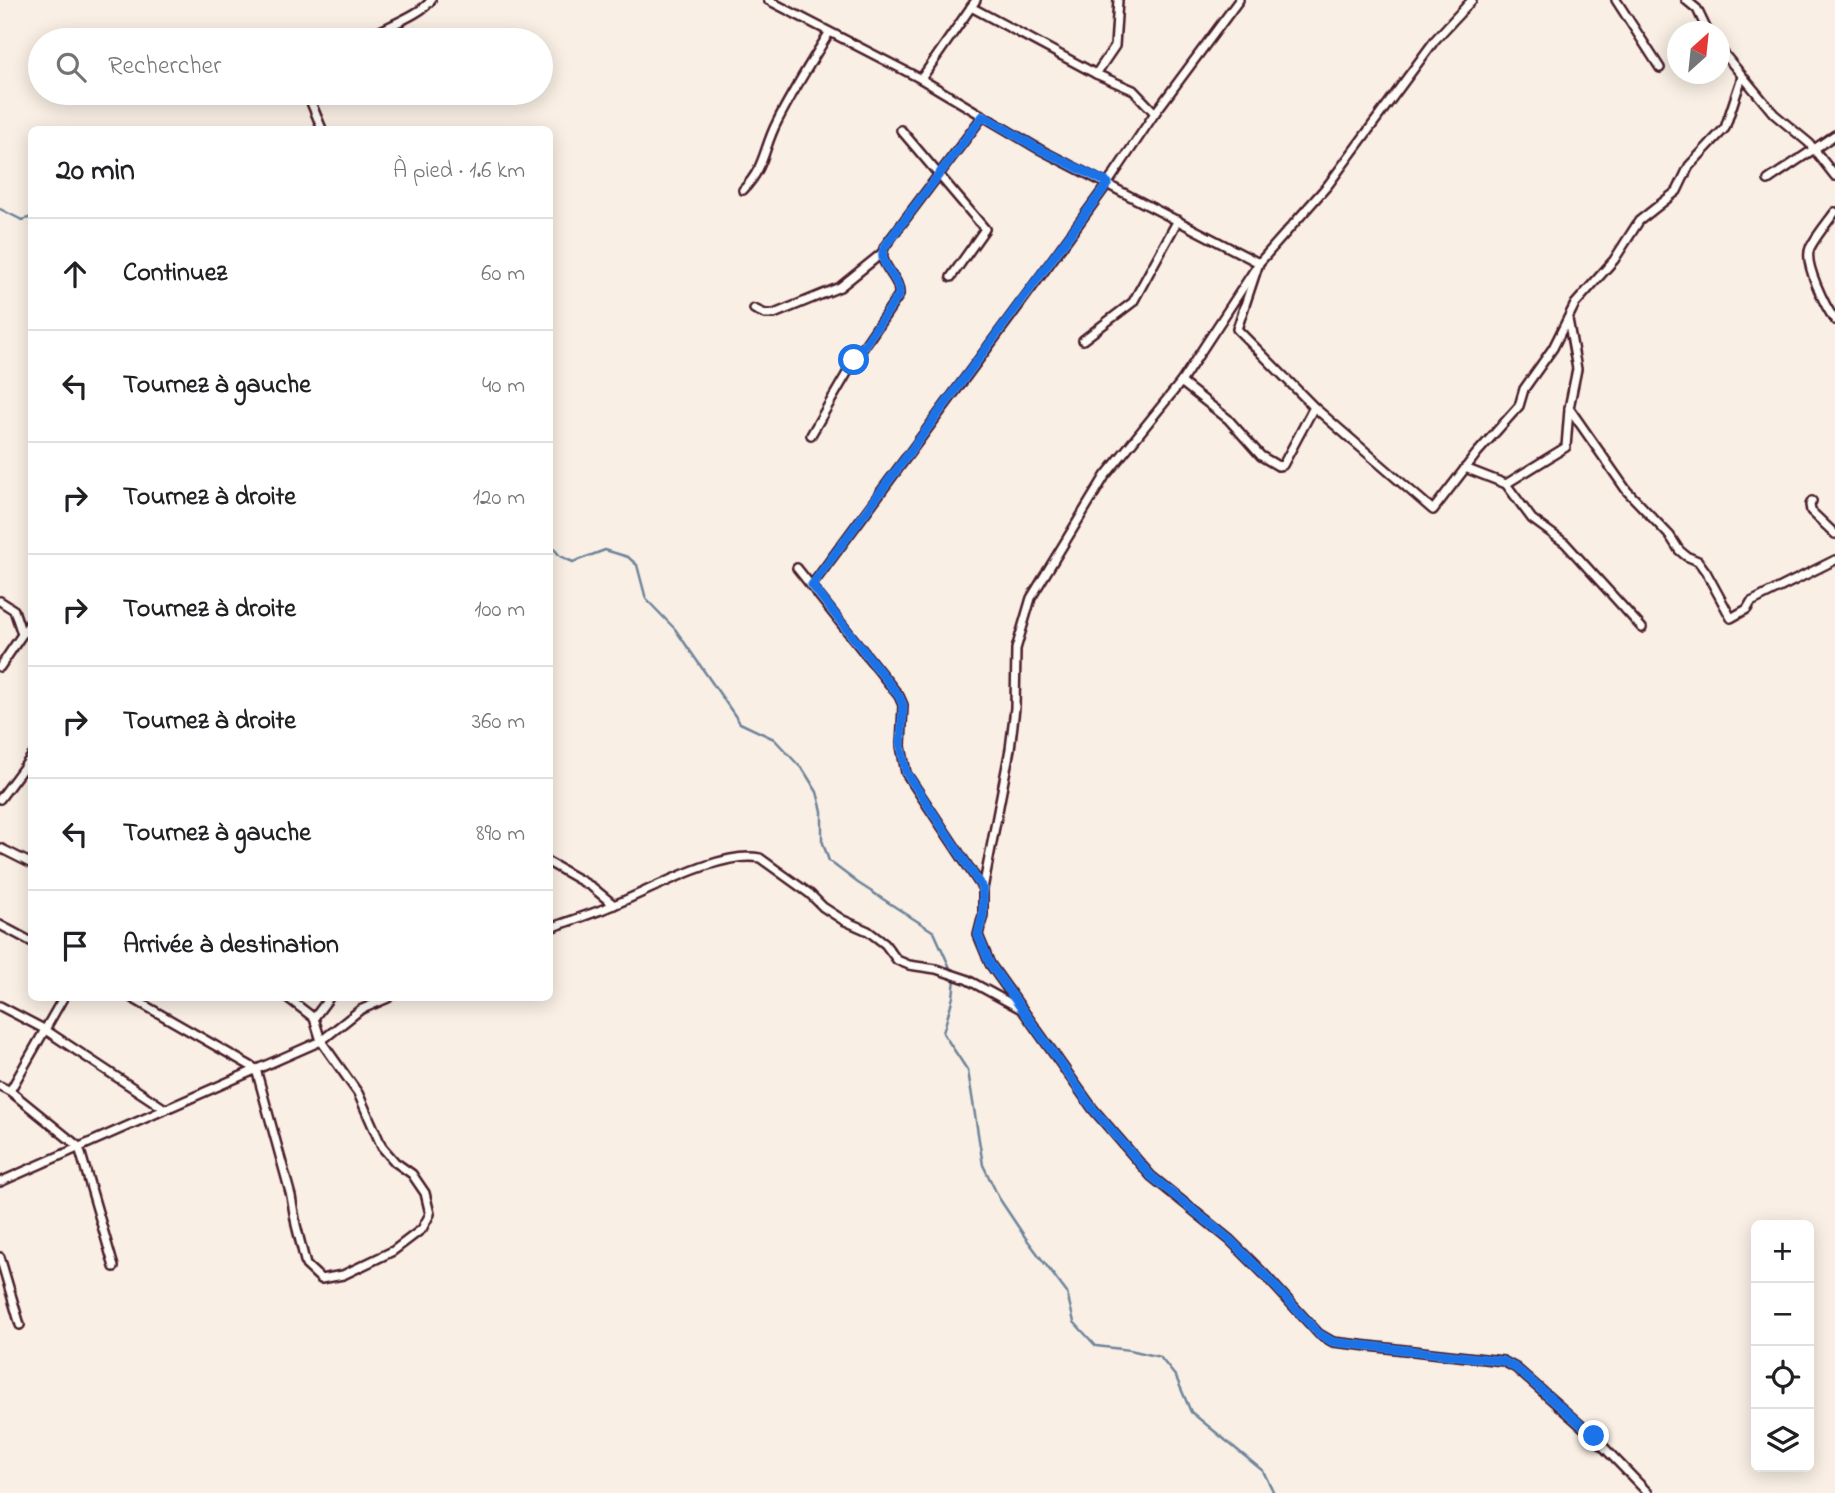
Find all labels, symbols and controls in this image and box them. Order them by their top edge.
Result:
north arrow [1667,21,1730,84]
search box [28,28,553,105]
icon: search [52,48,90,86]
text: Rechercher [108,48,221,86]
text: 20 min [56,150,135,194]
text: À pied · 1.6 km [393,155,525,188]
icon: ahead [56,255,94,293]
text: Continuez [123,255,227,293]
text: 60 m [481,258,525,291]
route start [838,344,869,375]
icon: left [56,367,94,405]
text: Tournez à gauche [123,367,311,405]
text: 40 m [482,370,525,403]
icon: right [56,479,94,517]
text: Tournez à droite [123,479,296,517]
text: 120 m [473,482,525,515]
icon: right [56,591,94,629]
text: Tournez à droite [123,591,296,629]
text: 100 m [474,594,525,627]
icon: right [56,703,94,741]
text: Tournez à droite [123,703,296,741]
text: 360 m [472,706,525,739]
icon: left [56,815,94,853]
text: Tournez à gauche [123,815,311,853]
text: 890 m [476,818,525,851]
icon: arrive [56,927,94,965]
text: Arrivée à destination [123,927,339,965]
map controls [1751,1220,1814,1472]
button: + [1751,1220,1814,1283]
button: − [1751,1283,1814,1346]
button: locate [1751,1346,1814,1409]
button: layers [1751,1409,1814,1472]
route end [1578,1420,1609,1451]

